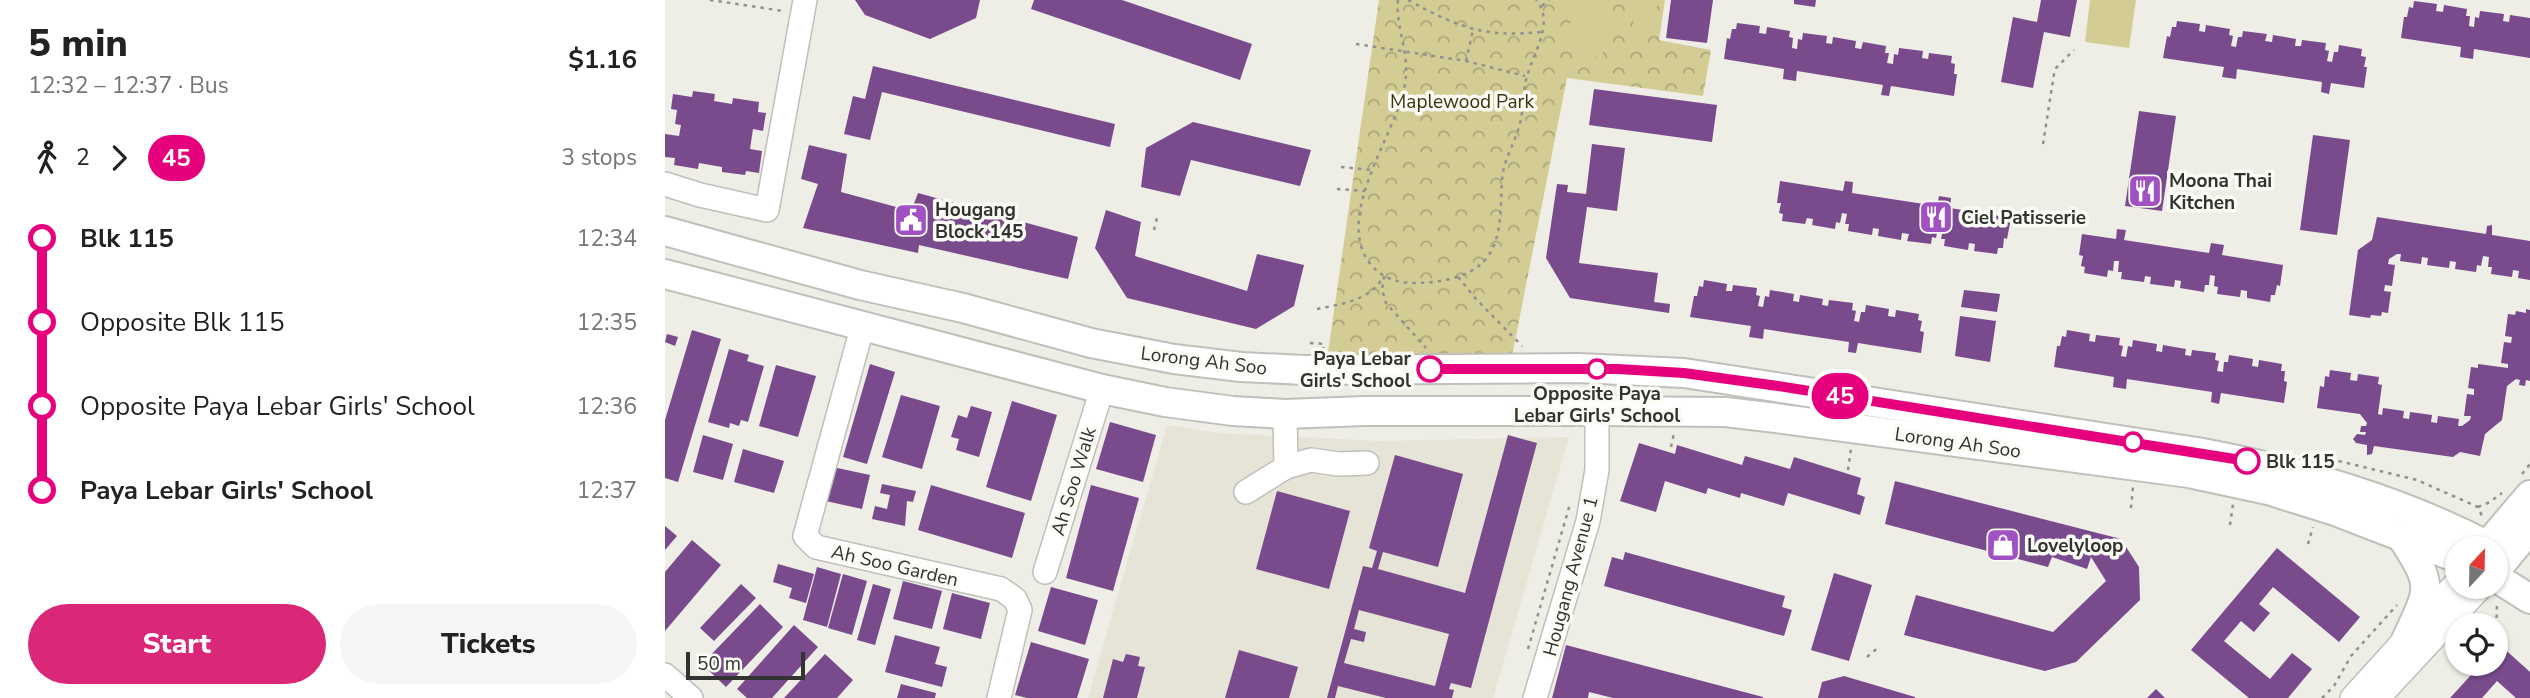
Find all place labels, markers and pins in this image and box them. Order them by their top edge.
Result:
place label: Moona Thai Kitchen [2169,168,2272,216]
restaurant icon: Moona Thai Kitchen [2126,172,2164,210]
place label: Hougang Block 145 [935,197,1023,245]
restaurant icon: Ciel Patisserie [1917,198,1955,236]
public building icon: Hougang Block 145 [892,201,930,239]
place label: Ciel Patisserie [1961,205,2086,231]
place label: Paya Lebar Girls' School [1300,346,1412,394]
marker: Paya Lebar Girls' School [1417,356,1443,382]
marker: Opposite Paya Lebar Girls' School [1587,359,1607,379]
place label: Opposite Paya Lebar Girls' School [1514,381,1680,429]
unlabelled marker [2123,432,2143,452]
marker: Blk 115 [2234,448,2260,474]
place label: Blk 115 [2266,449,2335,475]
shop icon: Lovelyloop [1984,526,2022,564]
place label: Lovelyloop [2027,533,2124,559]

